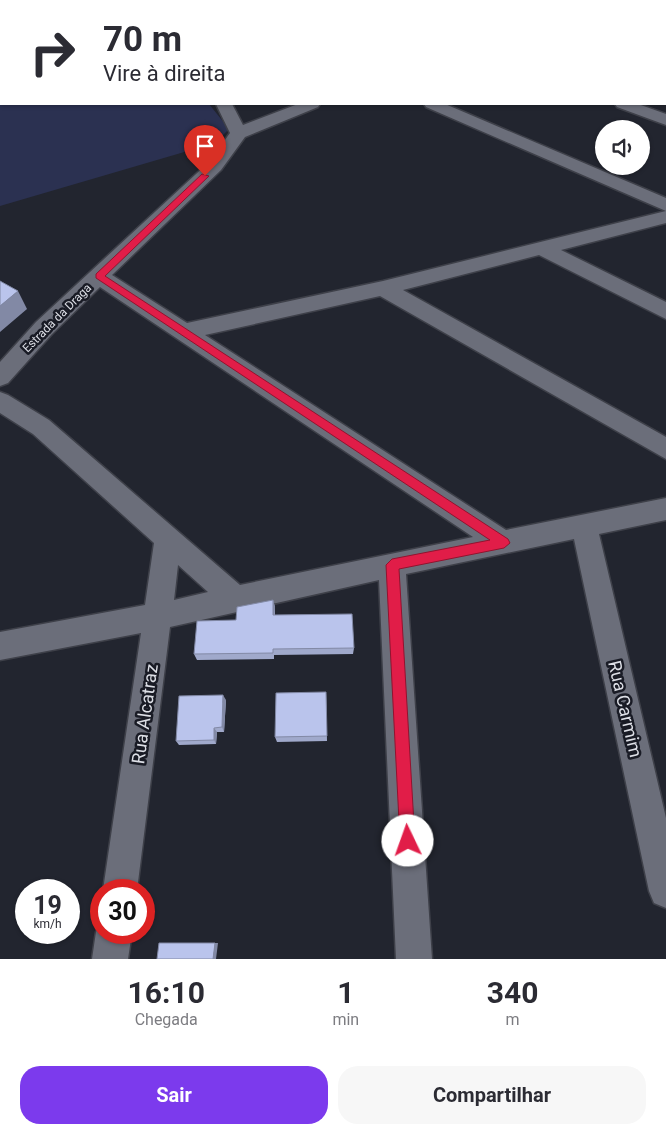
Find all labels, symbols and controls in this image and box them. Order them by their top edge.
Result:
text: 70 m [103,19,182,60]
icon: right [20,20,85,85]
text: Vire à direita [103,61,225,86]
map controls [595,120,650,175]
button: sound [595,120,650,175]
pin [184,125,226,176]
icon: arrive [191,132,219,160]
street label: Estrada da Draga [20,281,94,355]
street label: Rua Carmim [604,658,647,759]
street label: Rua Alcatraz [127,662,162,765]
position arrow [381,814,433,866]
speed limit sign: 30 [90,879,155,944]
text: 19 [33,891,62,920]
text: km/h [33,917,62,931]
text: 16:10 [128,975,205,1010]
text: 1 [337,975,354,1010]
text: 340 [487,975,538,1010]
text: Chegada [135,1010,198,1029]
text: min [332,1010,359,1029]
text: m [506,1010,520,1029]
button: Sair [20,1066,328,1124]
button: Compartilhar [338,1066,646,1124]

